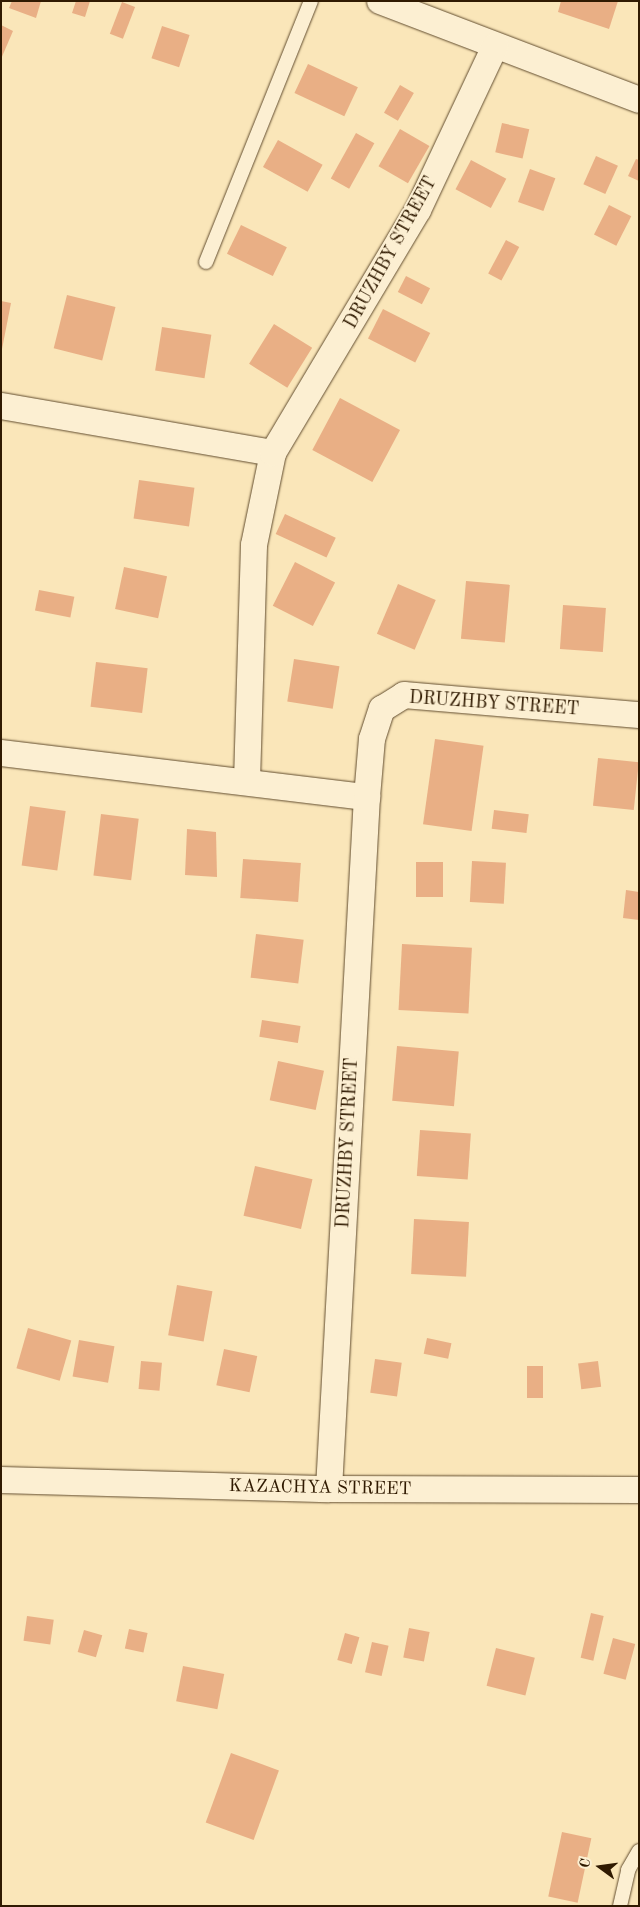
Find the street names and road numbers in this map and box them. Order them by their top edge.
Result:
street label: DRUZHBY STREET [340,173,442,333]
street label: DRUZHBY STREET [408,687,580,721]
street label: DRUZHBY STREET [333,1057,363,1229]
street label: KAZACHYA STREET [228,1476,412,1500]

